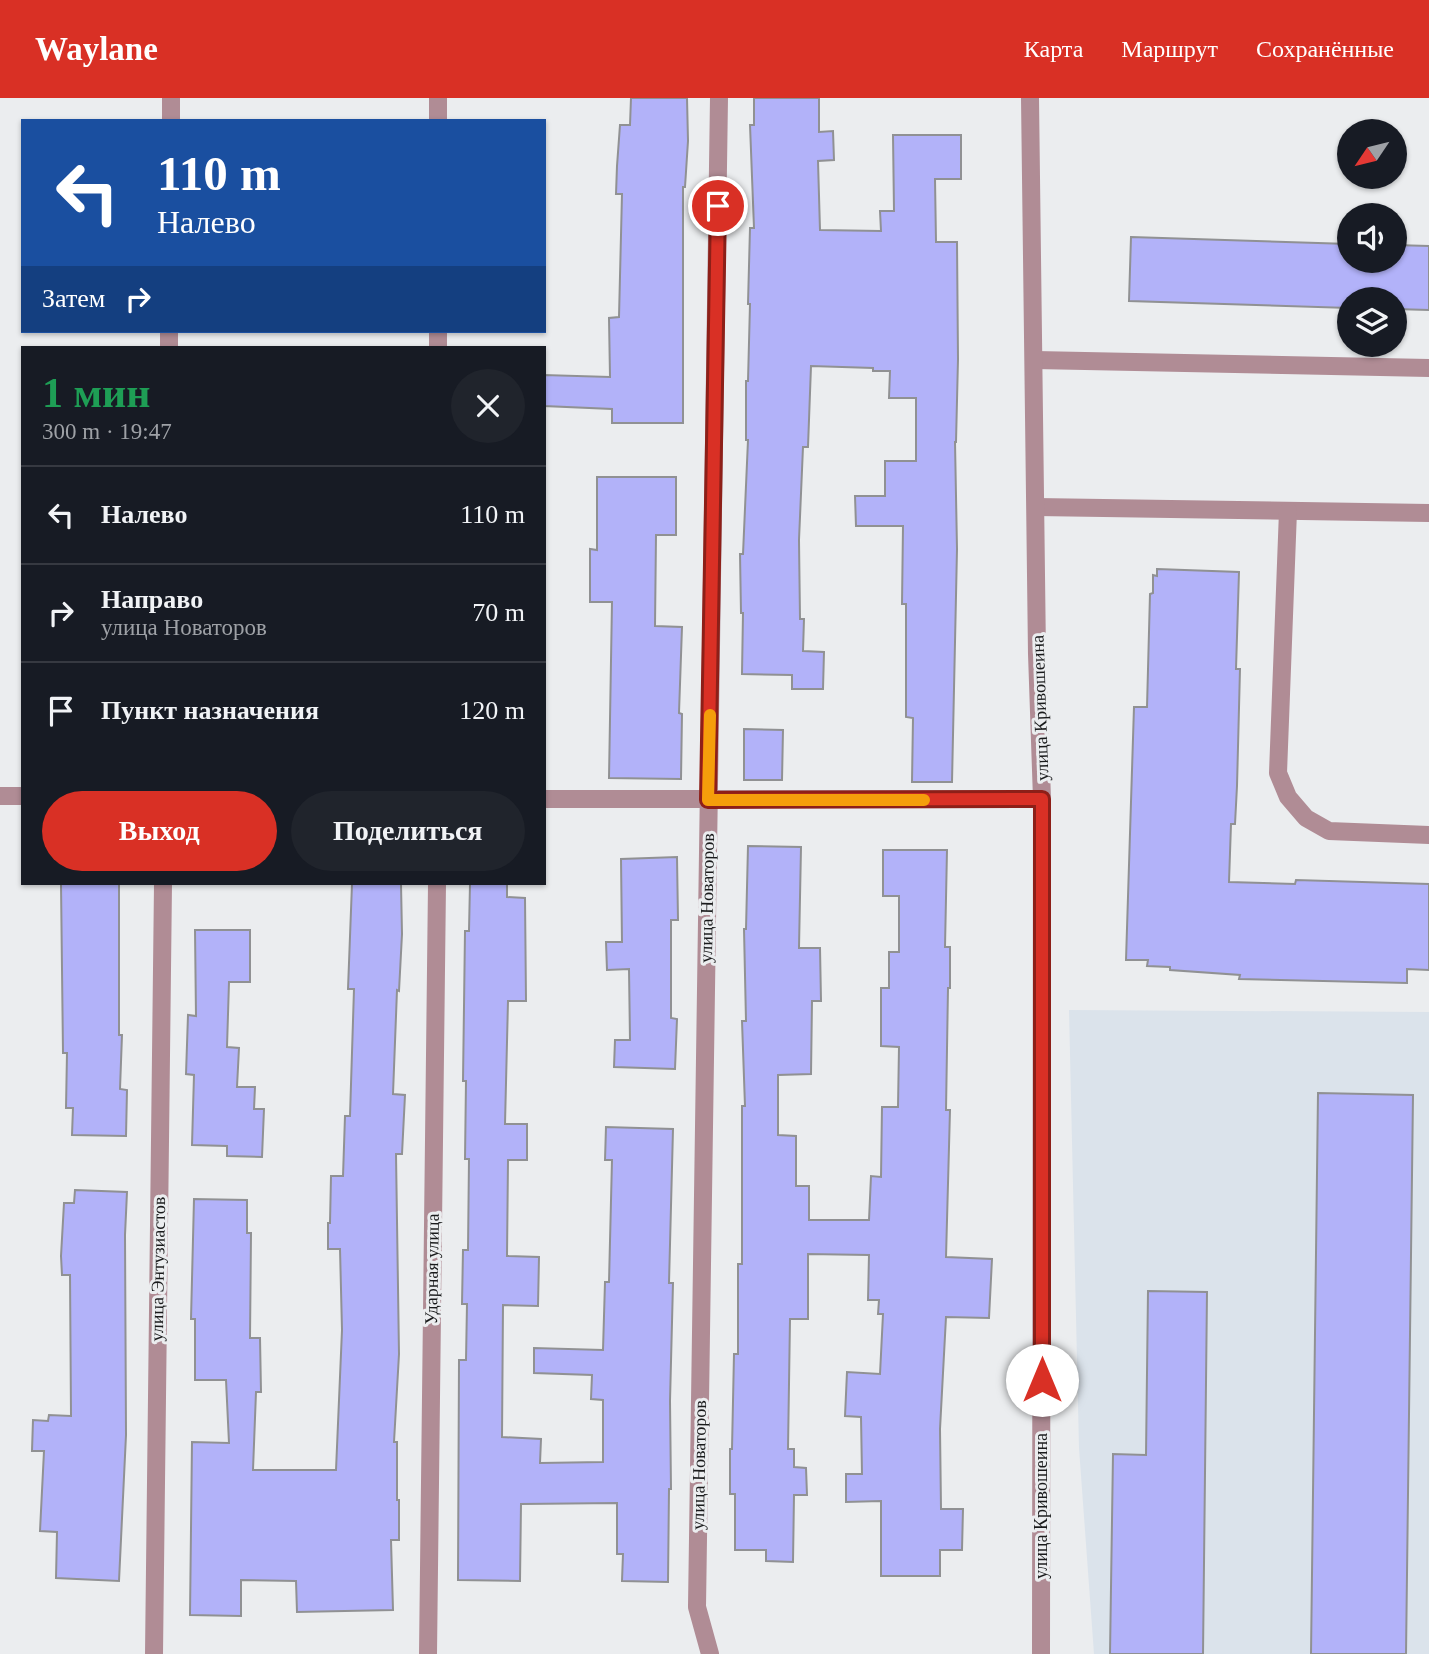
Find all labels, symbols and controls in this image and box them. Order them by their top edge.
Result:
text: Waylane [35,31,158,67]
text: Карта [1024,36,1083,62]
text: Маршрут [1121,36,1218,62]
text: Сохранённые [1256,36,1394,62]
north arrow [1337,119,1407,189]
map controls [1337,119,1407,357]
text: 110 m [157,146,281,201]
icon: left [42,147,133,238]
pin [688,176,748,236]
icon: arrive [699,187,737,225]
button: sound [1337,203,1407,273]
text: Налево [157,204,256,240]
icon: right [119,280,157,318]
text: Затем [42,284,105,313]
button: layers [1337,287,1407,357]
button: close [451,369,525,443]
text: 1 мин [42,370,151,416]
text: 300 m · 19:47 [42,419,172,444]
icon: left [42,496,80,534]
text: Налево [101,500,187,529]
text: 110 m [460,500,525,529]
text: Направо [101,585,203,614]
icon: right [42,594,80,632]
text: 70 m [472,598,525,627]
text: улица Новаторов [101,615,267,640]
street label: улица Кривошеина [1027,635,1053,781]
icon: arrive [42,692,80,730]
text: Пункт назначения [101,696,319,725]
text: 120 m [459,696,525,725]
button: Выход [42,791,277,871]
button: Поделиться [291,791,525,871]
street label: улица Новаторов [696,833,718,963]
street label: улица Энтузиастов [147,1196,169,1342]
street label: Ударная улица [421,1213,443,1325]
position arrow [1005,1343,1079,1417]
street label: улица Новаторов [688,1400,710,1530]
street label: улица Кривошеина [1031,1433,1051,1579]

